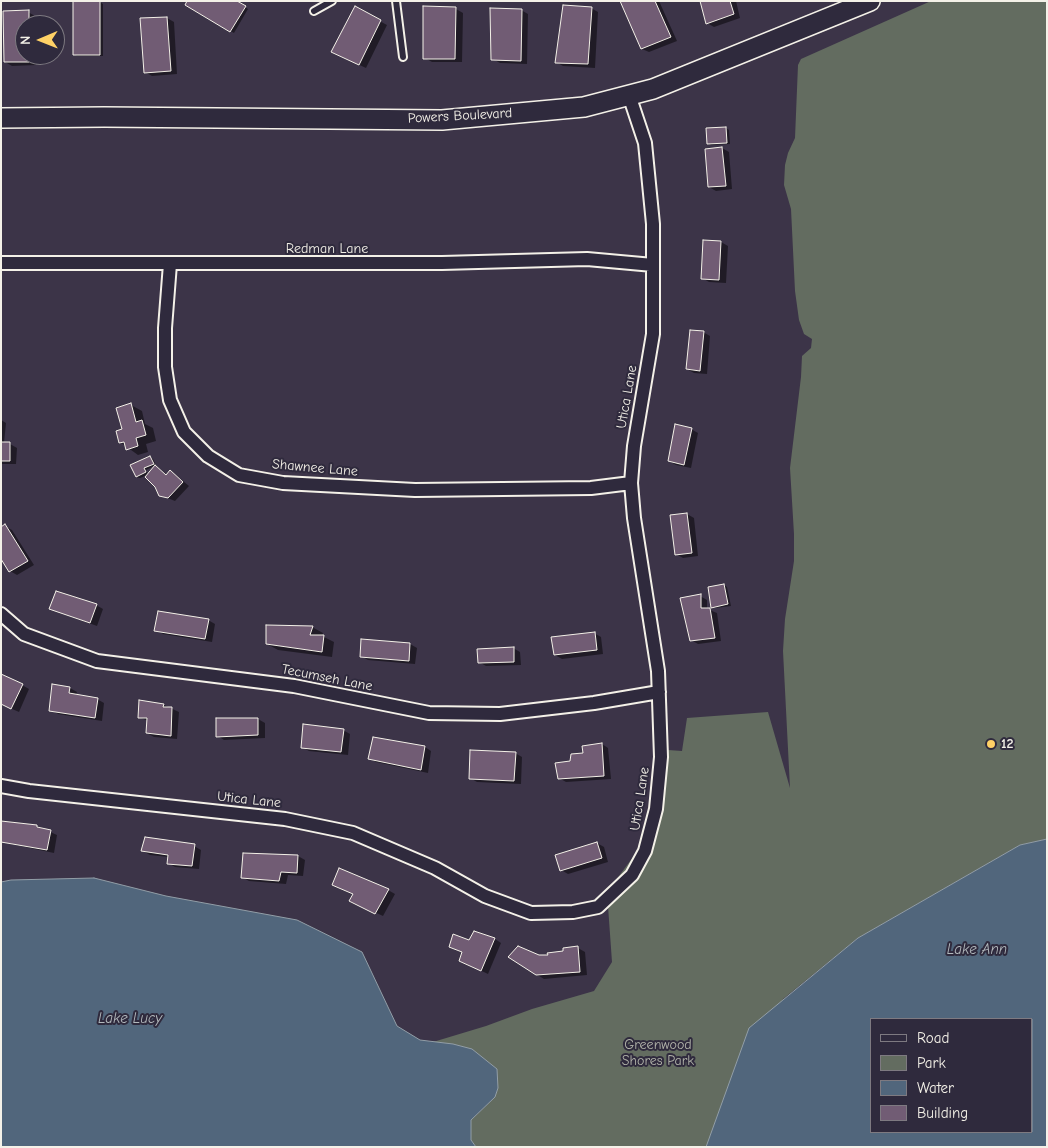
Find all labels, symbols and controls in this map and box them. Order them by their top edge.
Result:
north arrow [15,15,65,65]
text: N [17,36,34,45]
street label: Powers Boulevard [407,105,513,127]
street label: Redman Lane [286,241,368,257]
street label: Utica Lane [613,364,641,430]
street label: Shawnee Lane [271,456,359,480]
street label: Tecumseh Lane [280,661,374,695]
place label: 12 [1001,736,1013,752]
marker: 12 [985,738,997,750]
street label: Utica Lane [627,766,653,832]
street label: Utica Lane [216,788,282,812]
water label: Lake Ann [947,941,1007,959]
water label: Lake Lucy [98,1010,162,1028]
legend [870,1018,1033,1133]
text: Road [917,1029,949,1047]
park label: Greenwood Shores Park [622,1037,694,1070]
text: Park [917,1054,946,1072]
text: Water [917,1079,954,1097]
text: Building [917,1104,968,1122]

